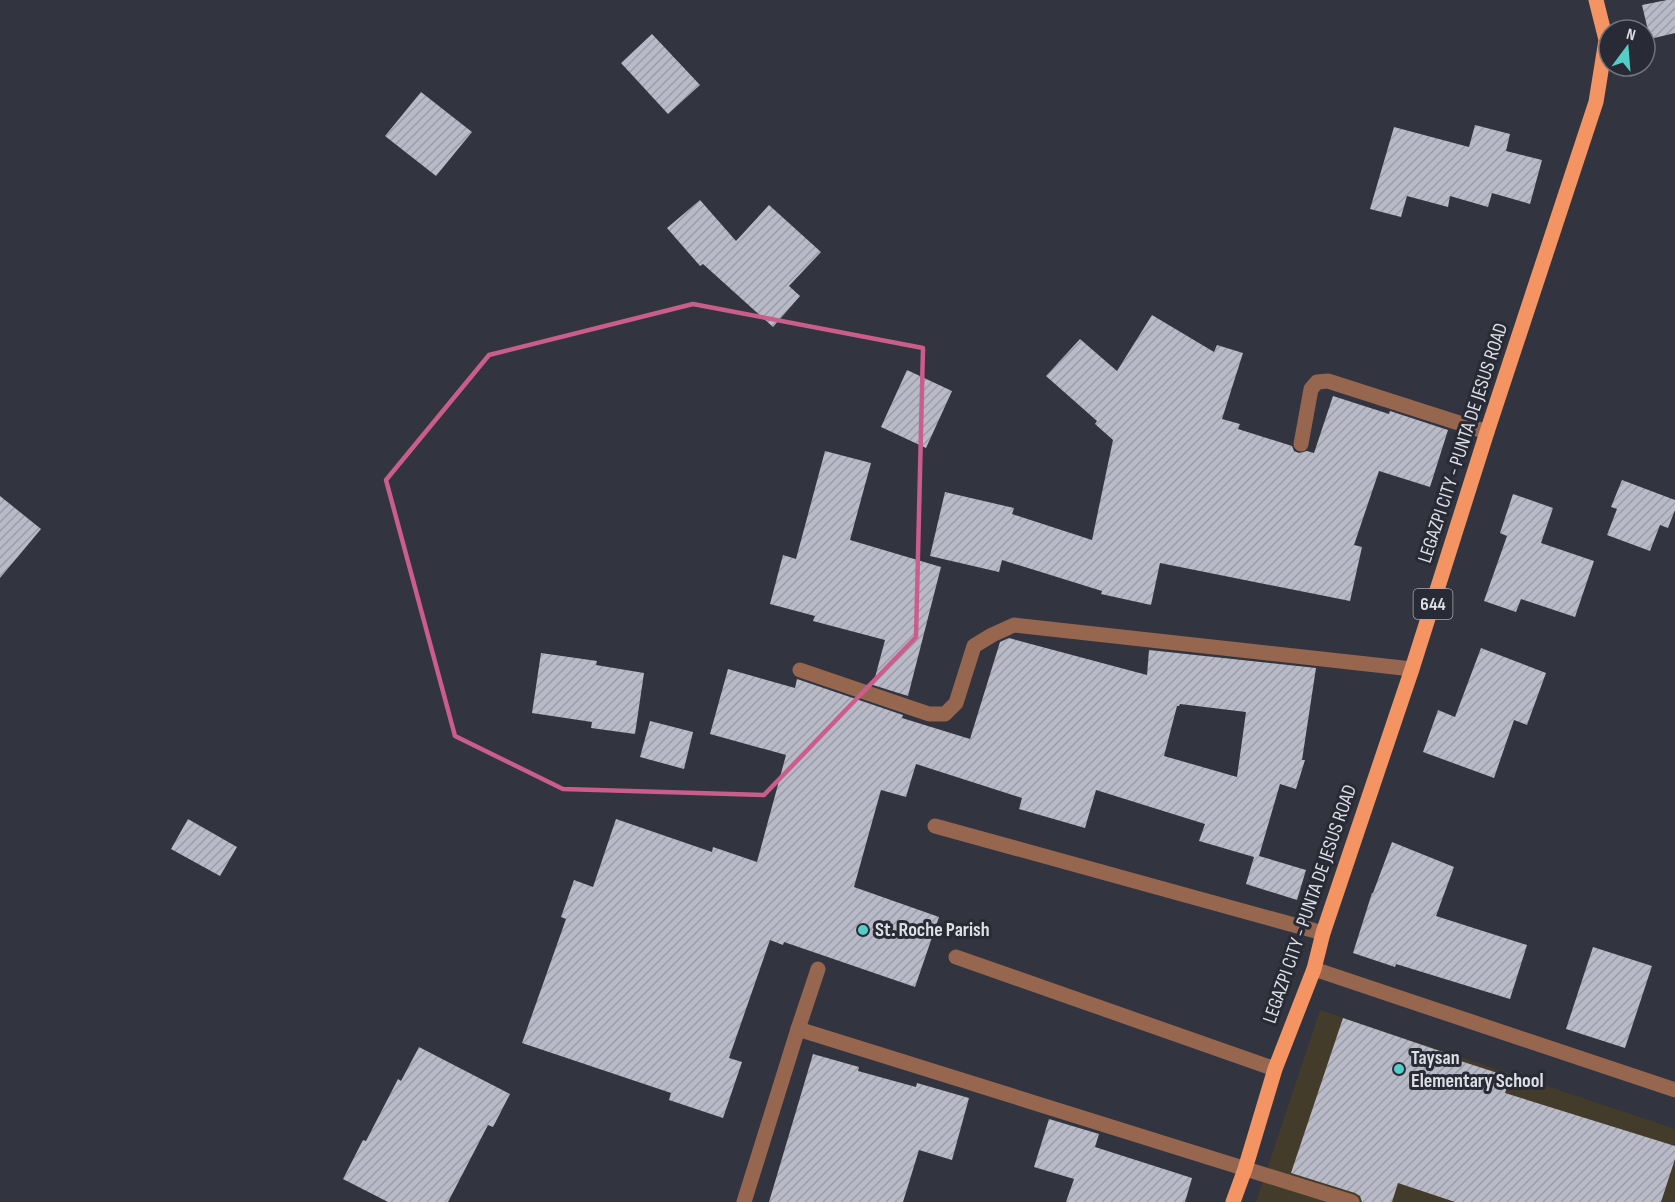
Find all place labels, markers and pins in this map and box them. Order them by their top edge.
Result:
place label: St. Roche Parish [875,918,990,942]
marker: St. Roche Parish [856,923,870,937]
place label: Taysan Elementary School [1411,1046,1544,1093]
marker: Taysan Elementary School [1392,1062,1406,1076]

